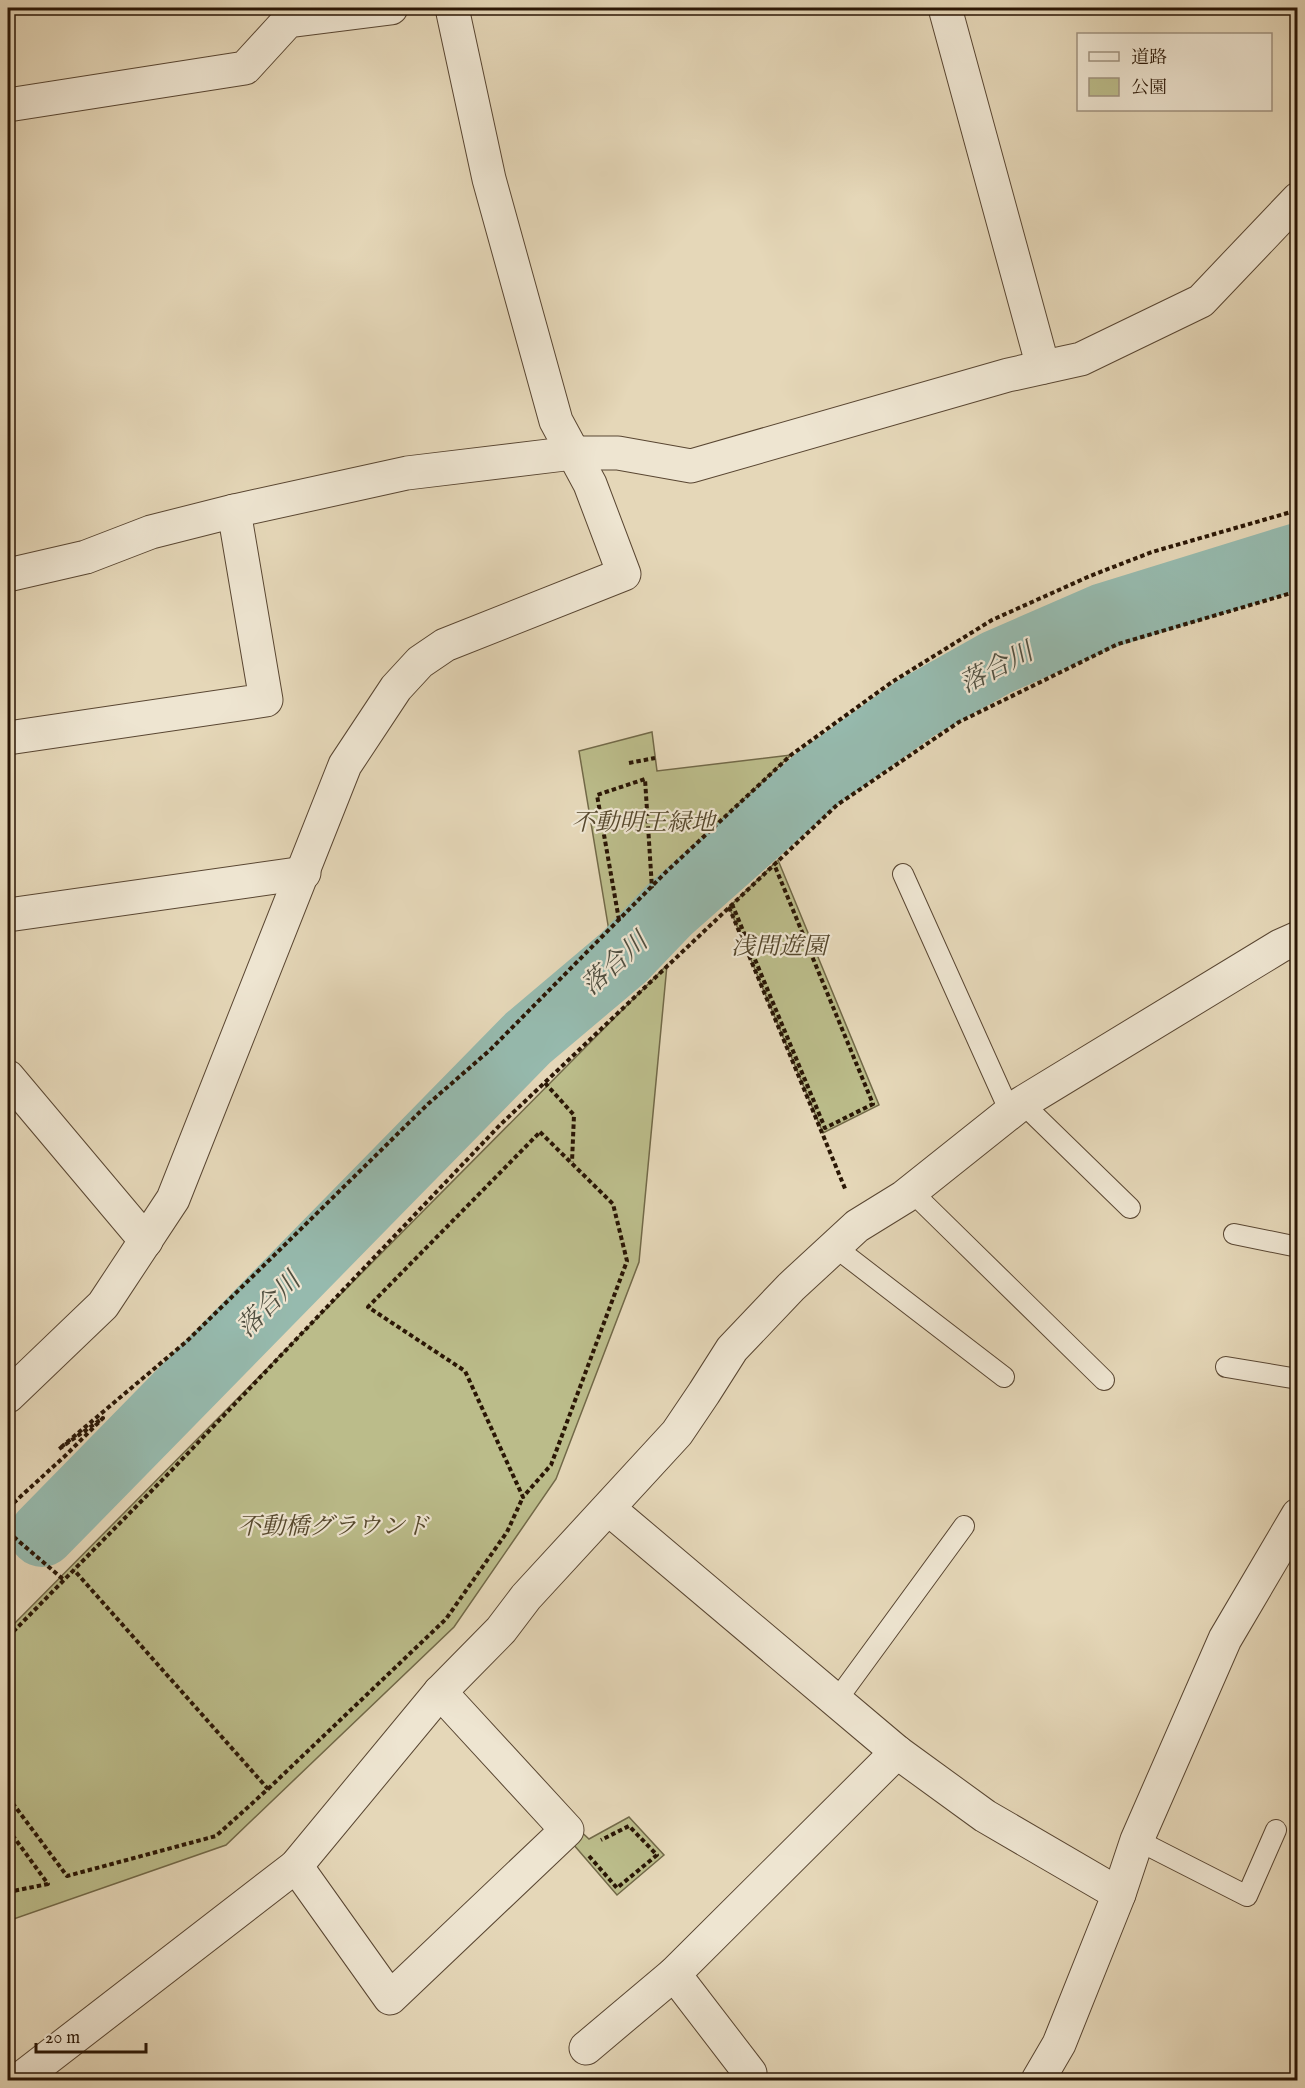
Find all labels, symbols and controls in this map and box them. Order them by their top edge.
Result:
legend [1077,33,1272,111]
text: 道路 [1131,47,1167,70]
text: 公園 [1131,77,1167,100]
water label: 落合川 [954,635,1042,701]
park label: 不動明王緑地 [571,808,718,839]
water label: 落合川 [575,924,657,1002]
park label: 浅間遊園 [731,932,831,963]
water label: 落合川 [230,1263,310,1345]
park label: 不動橋グラウンド [237,1512,430,1543]
scale bar [36,2016,146,2054]
text: 20 m [45,2027,80,2050]

